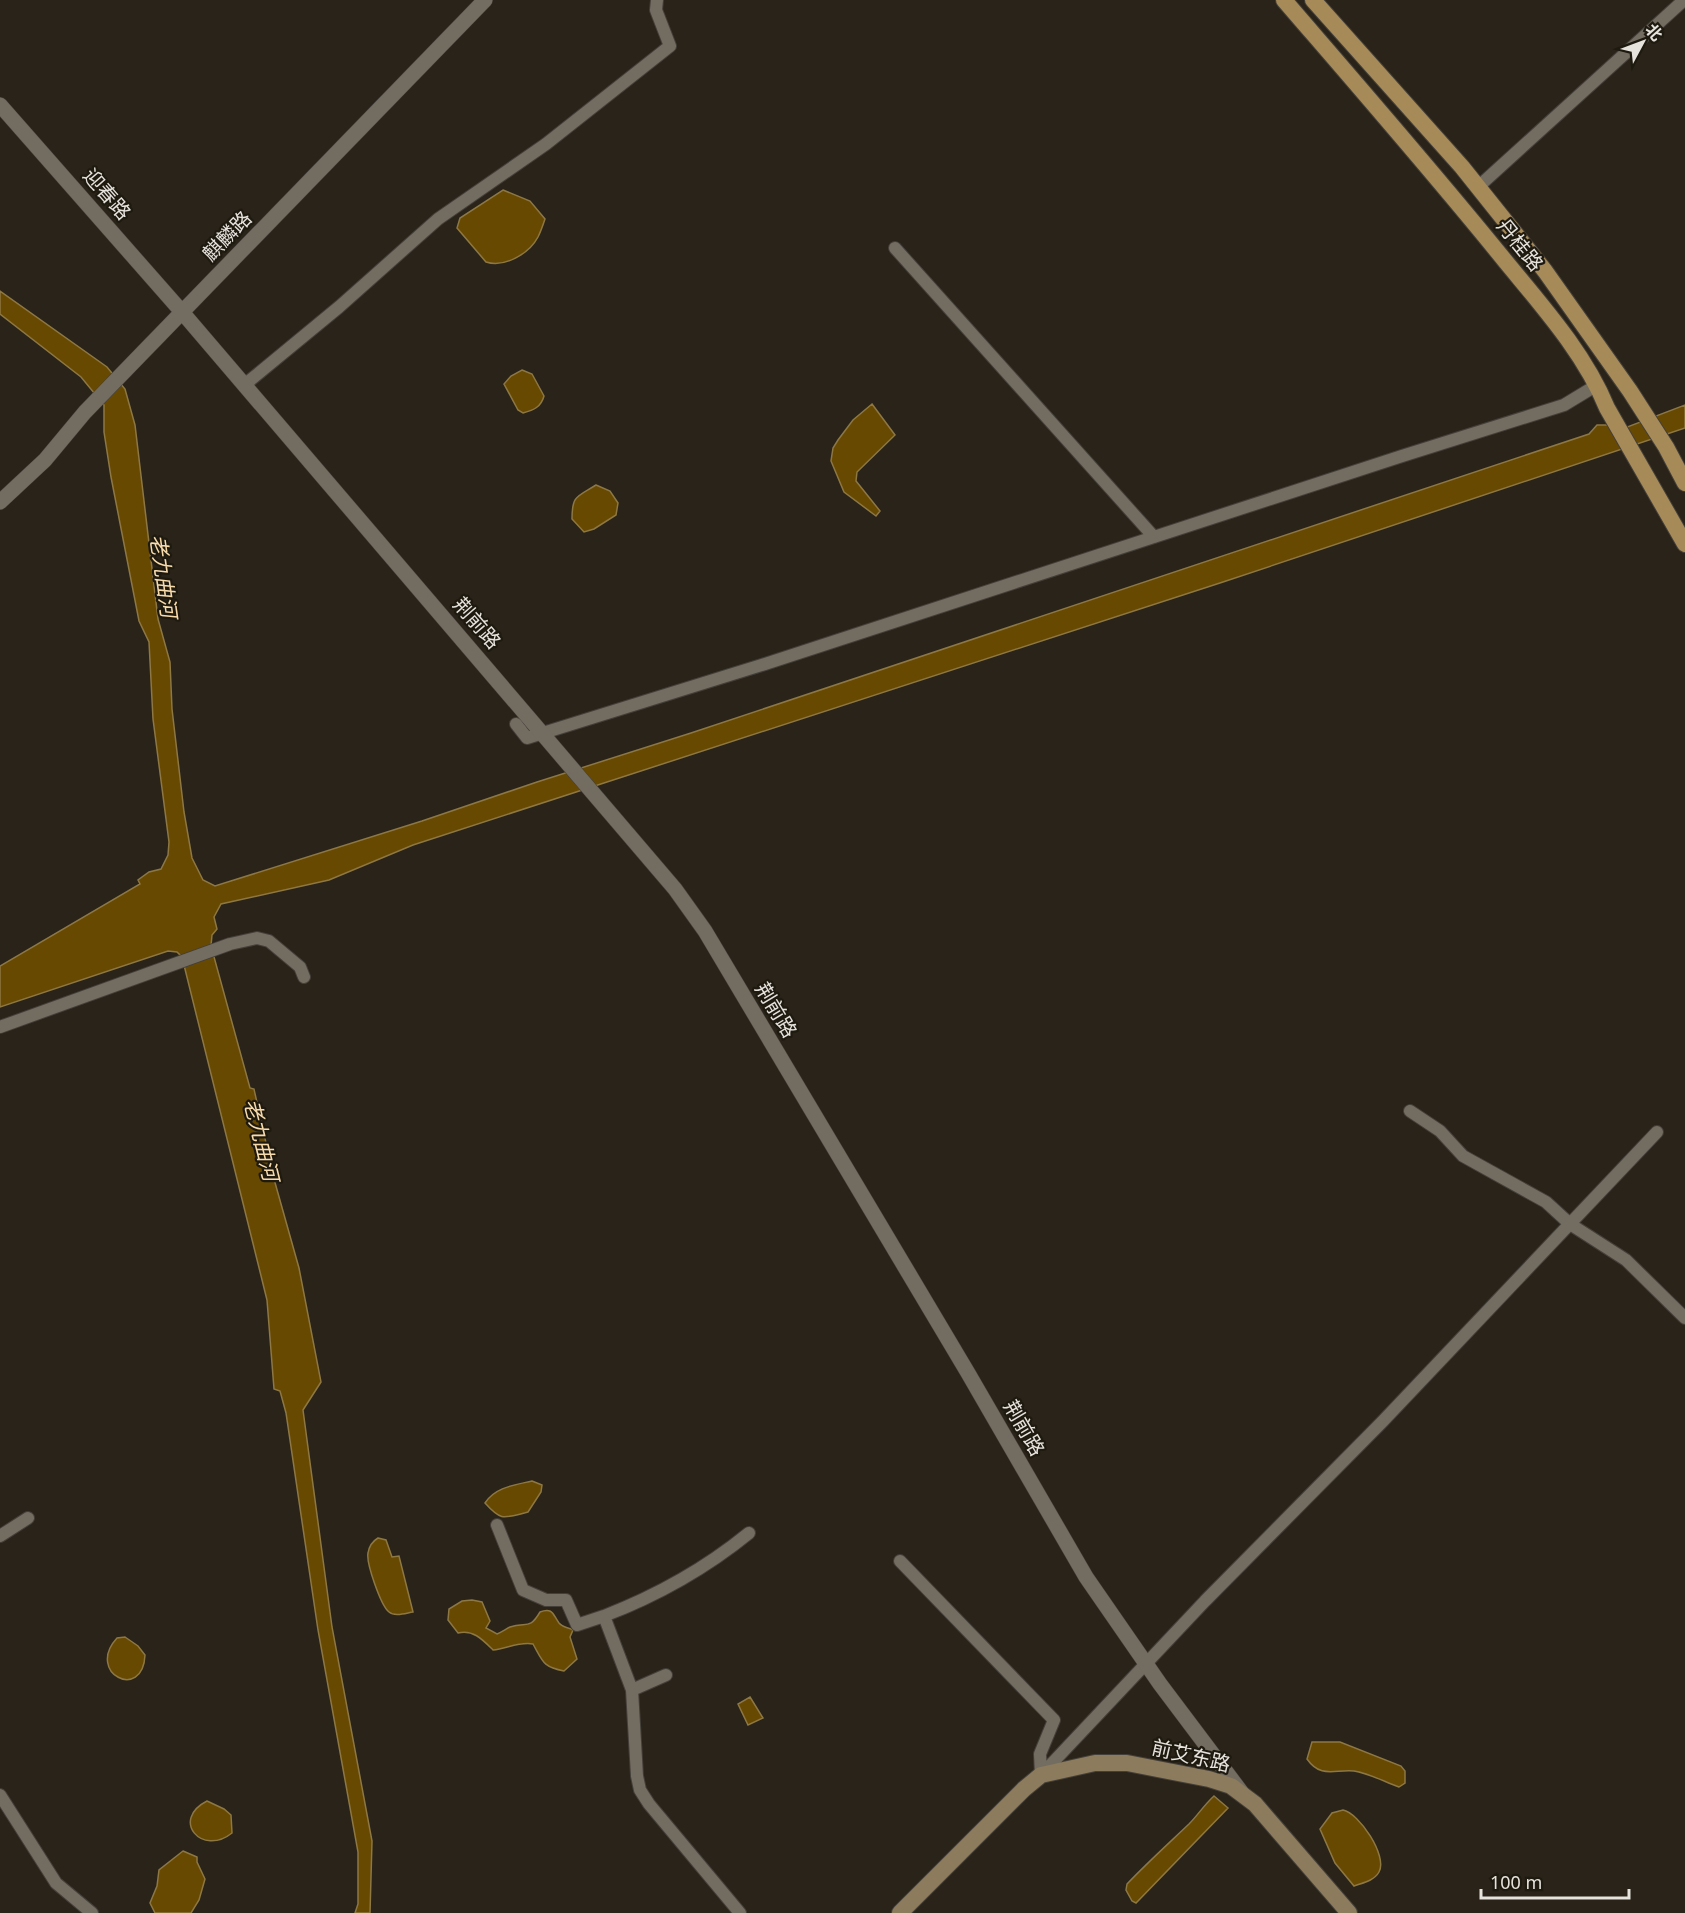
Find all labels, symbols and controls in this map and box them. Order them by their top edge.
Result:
north arrow [1613,12,1673,72]
text: 北 [1641,19,1668,45]
street label: 迎春路 [78,162,137,225]
street label: 麒麟路 [196,205,257,267]
street label: 丹桂路 [1491,213,1550,276]
water label: 老九曲河 [144,532,184,623]
street label: 荆前路 [448,591,507,654]
street label: 荆前路 [749,977,803,1042]
water label: 老九曲河 [238,1096,287,1188]
street label: 荆前路 [998,1395,1051,1460]
street label: 前艾东路 [1149,1733,1233,1778]
scale bar [1481,1862,1630,1900]
text: 100 m [1490,1870,1542,1894]

